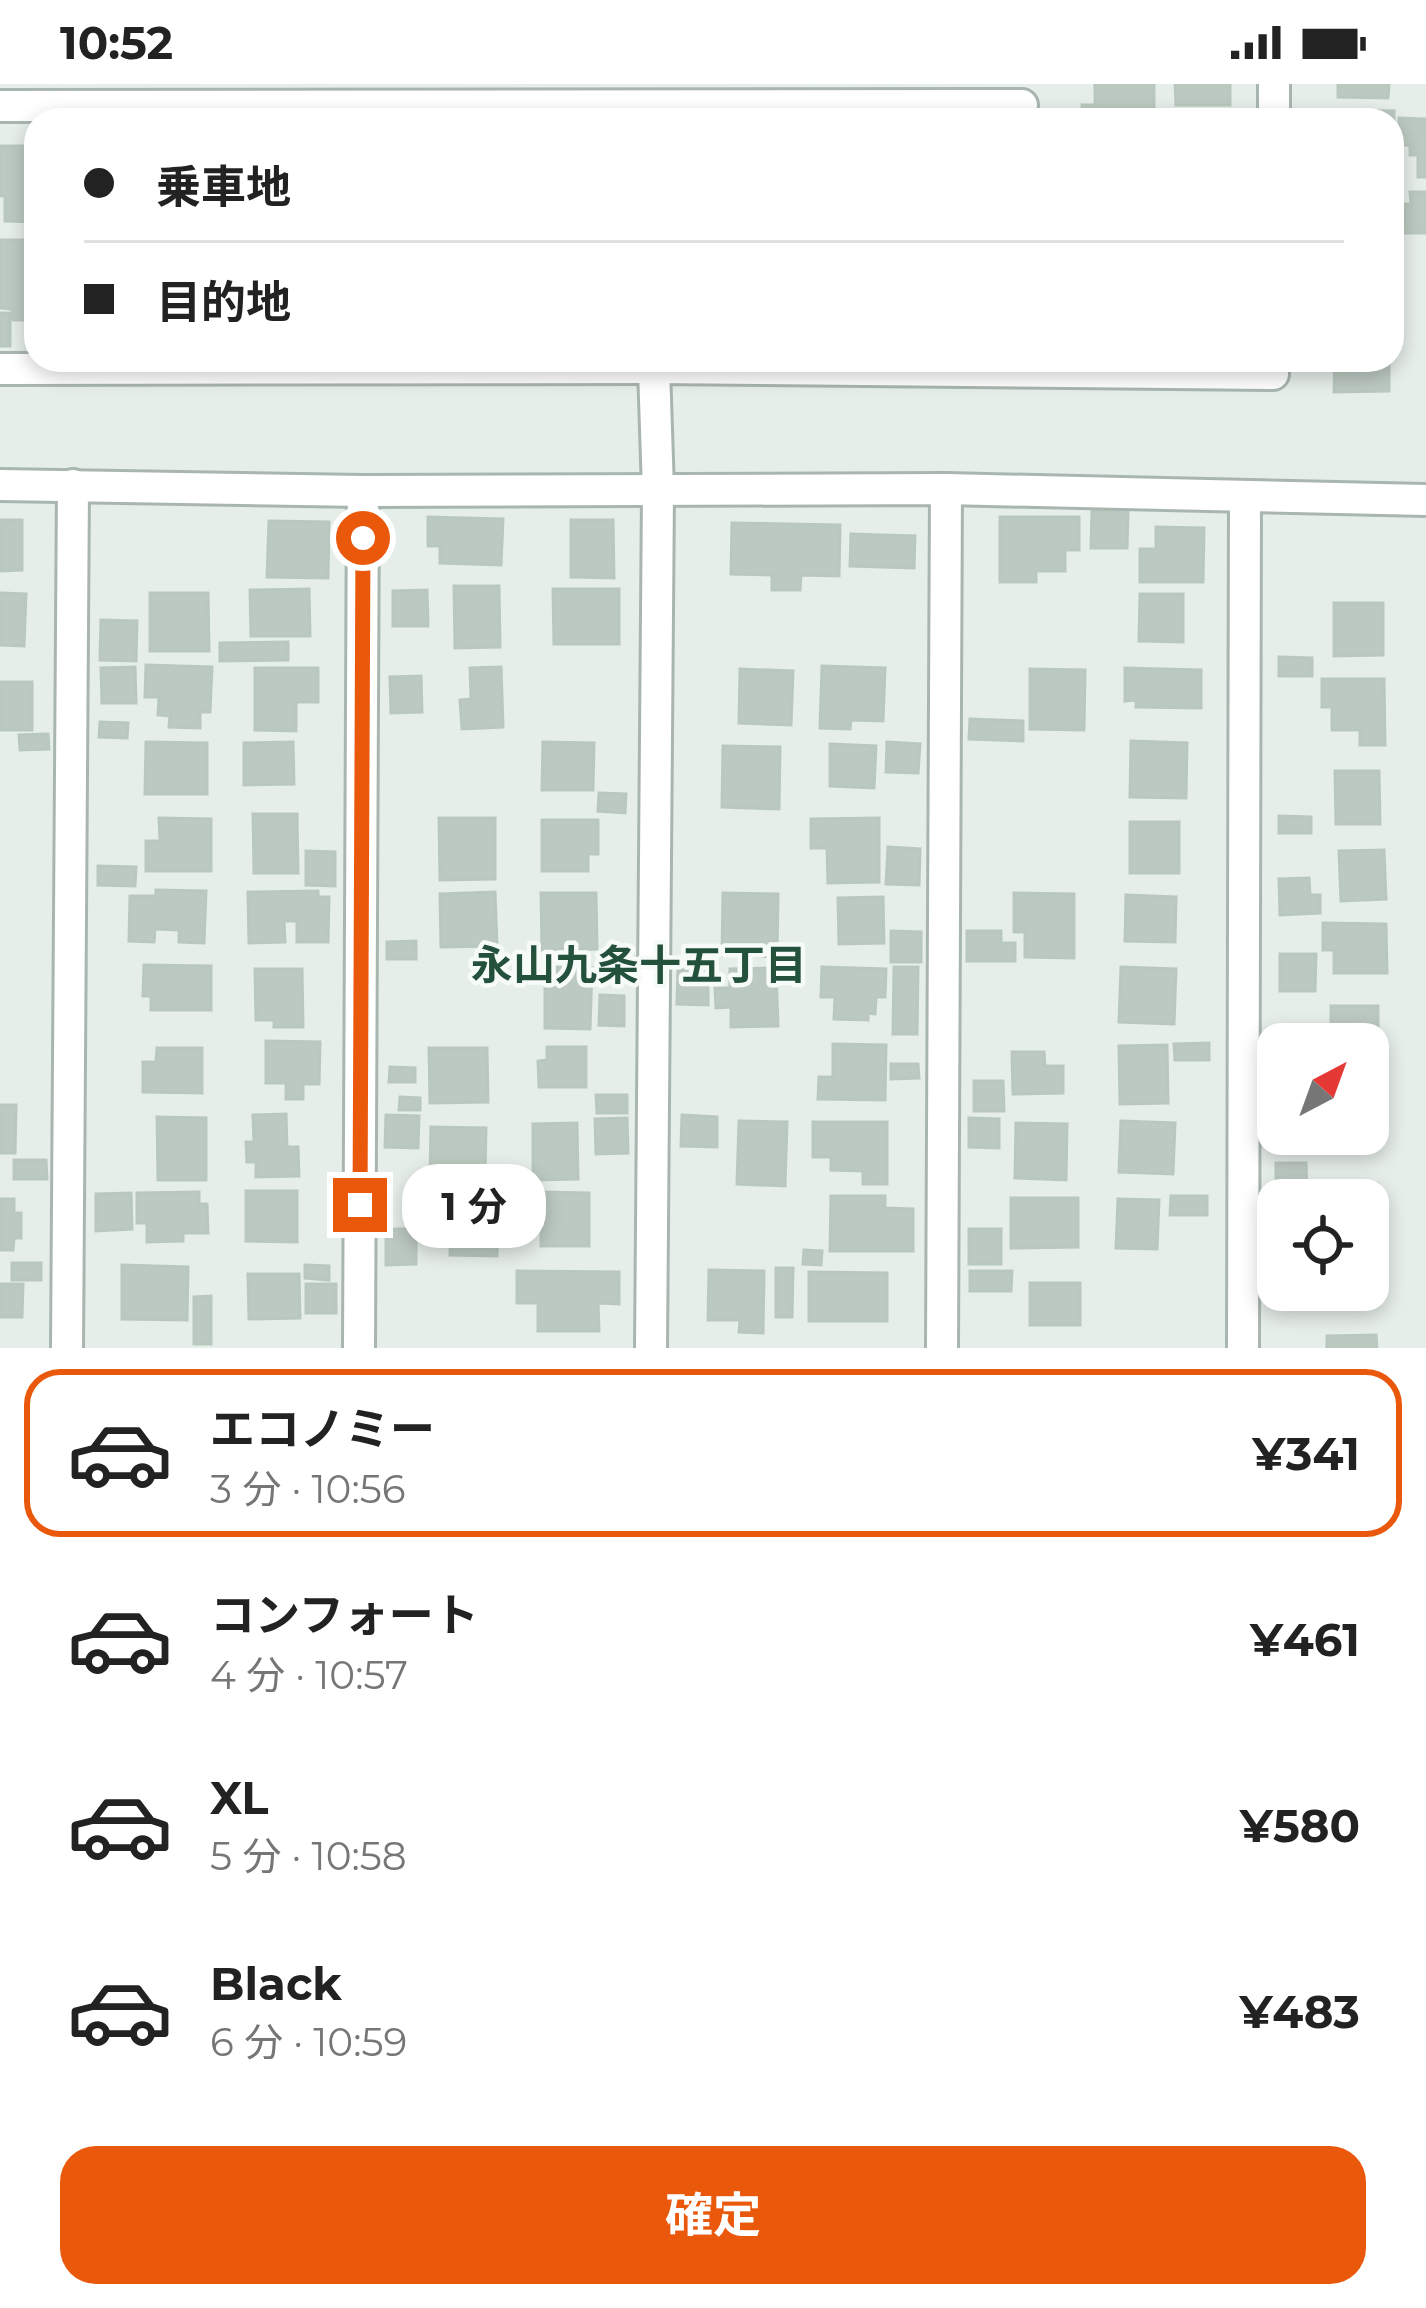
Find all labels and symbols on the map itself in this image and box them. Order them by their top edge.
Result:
route start [336,511,390,565]
district label: 永山九条十五丁目 [471,939,807,991]
north arrow [1257,1023,1389,1155]
callout: 1 分 [402,1163,546,1247]
route end [333,1178,387,1232]

